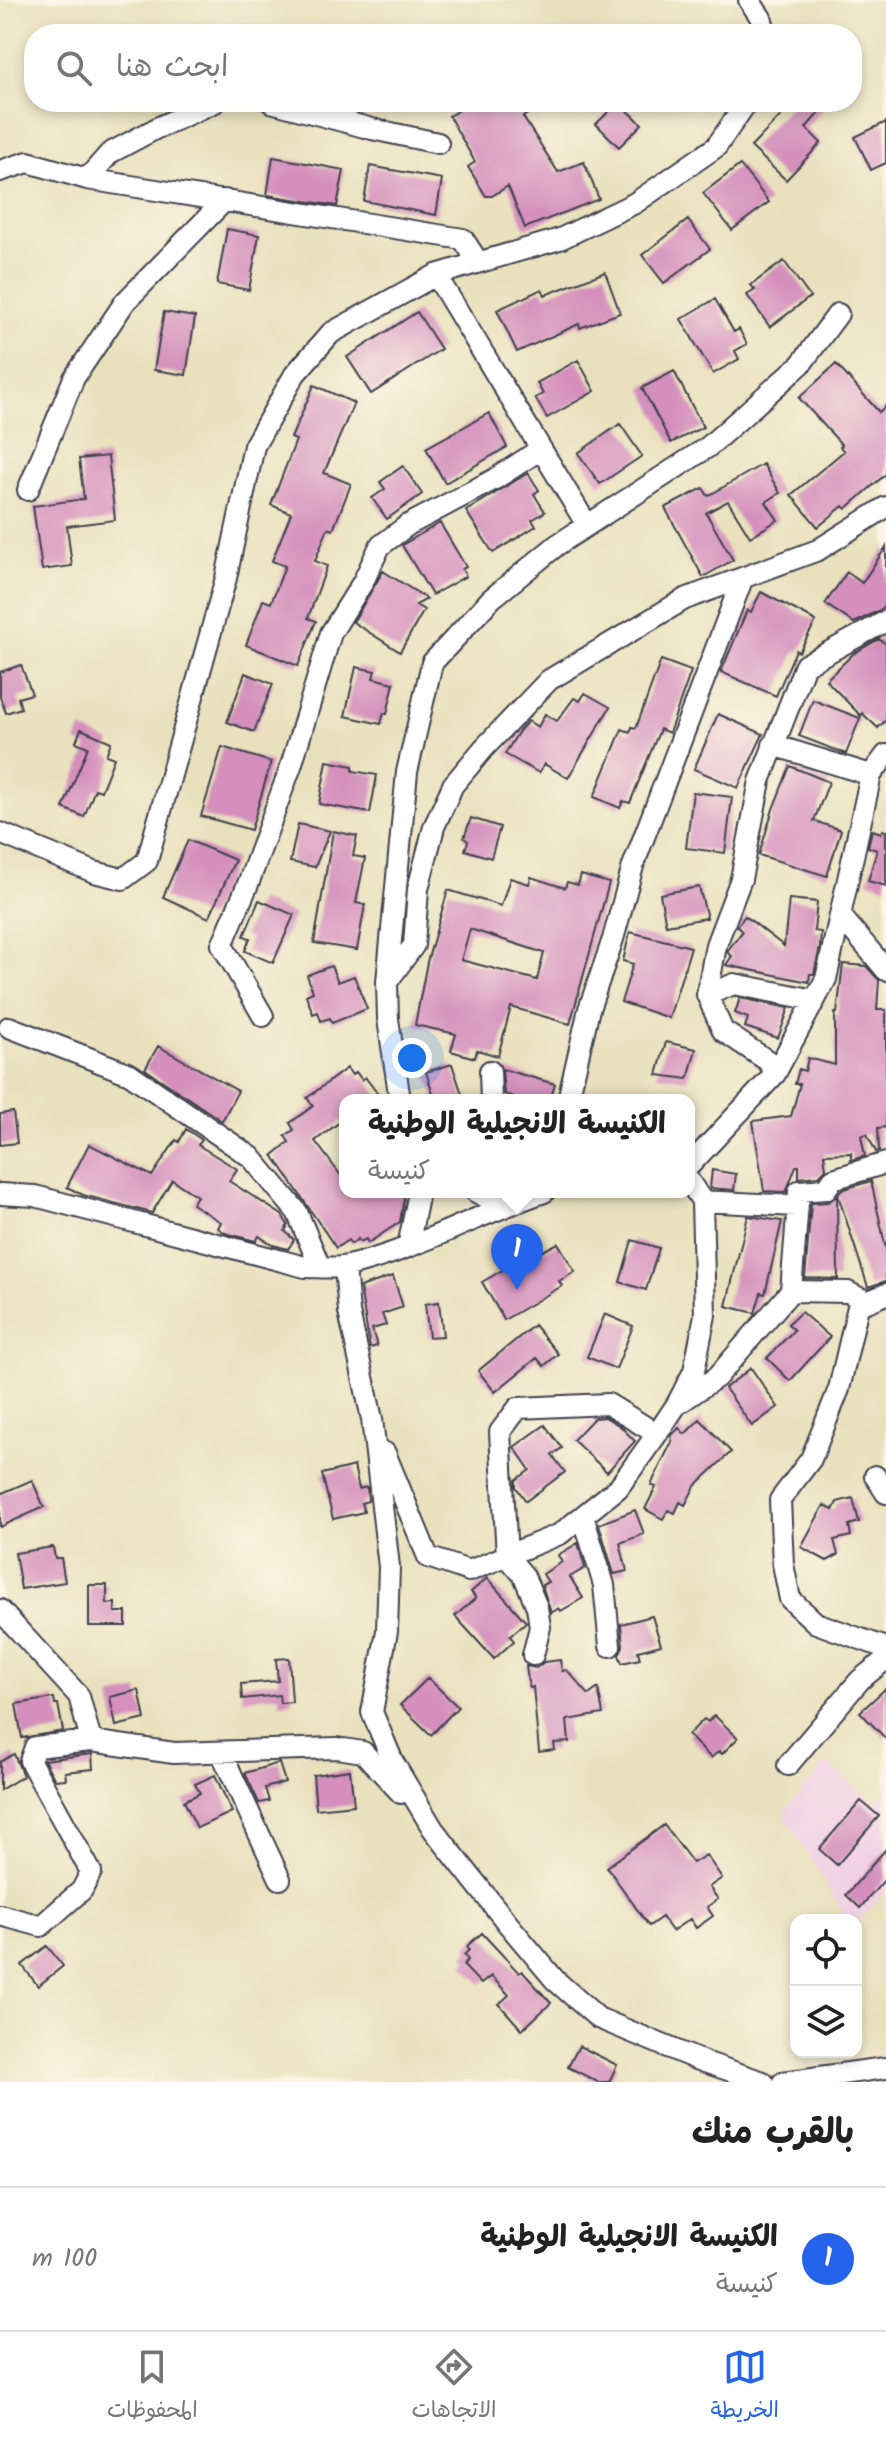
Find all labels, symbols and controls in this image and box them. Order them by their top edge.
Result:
search box [24,24,862,112]
text: ابحث هنا [116,44,228,92]
icon: search [52,46,96,90]
your location [392,1038,432,1078]
popup [339,1094,695,1198]
text: الكنيسة الانجيلية الوطنية [368,1101,666,1149]
text: كنيسة [368,1151,430,1193]
pin: 1 [491,1224,543,1290]
map controls [790,1914,862,2058]
button: locate [790,1914,862,1986]
button: layers [790,1986,862,2058]
text: بالقرب منك [692,2107,854,2161]
text: الكنيسة الانجيلية الوطنية [480,2214,778,2262]
text: 100 m [32,2238,97,2280]
text: 1 [824,2238,832,2280]
text: كنيسة [716,2264,778,2306]
tab: المحفوظات [107,2345,198,2429]
tab: الاتجاهات [411,2345,496,2429]
tab: الخريطة [710,2345,779,2429]

